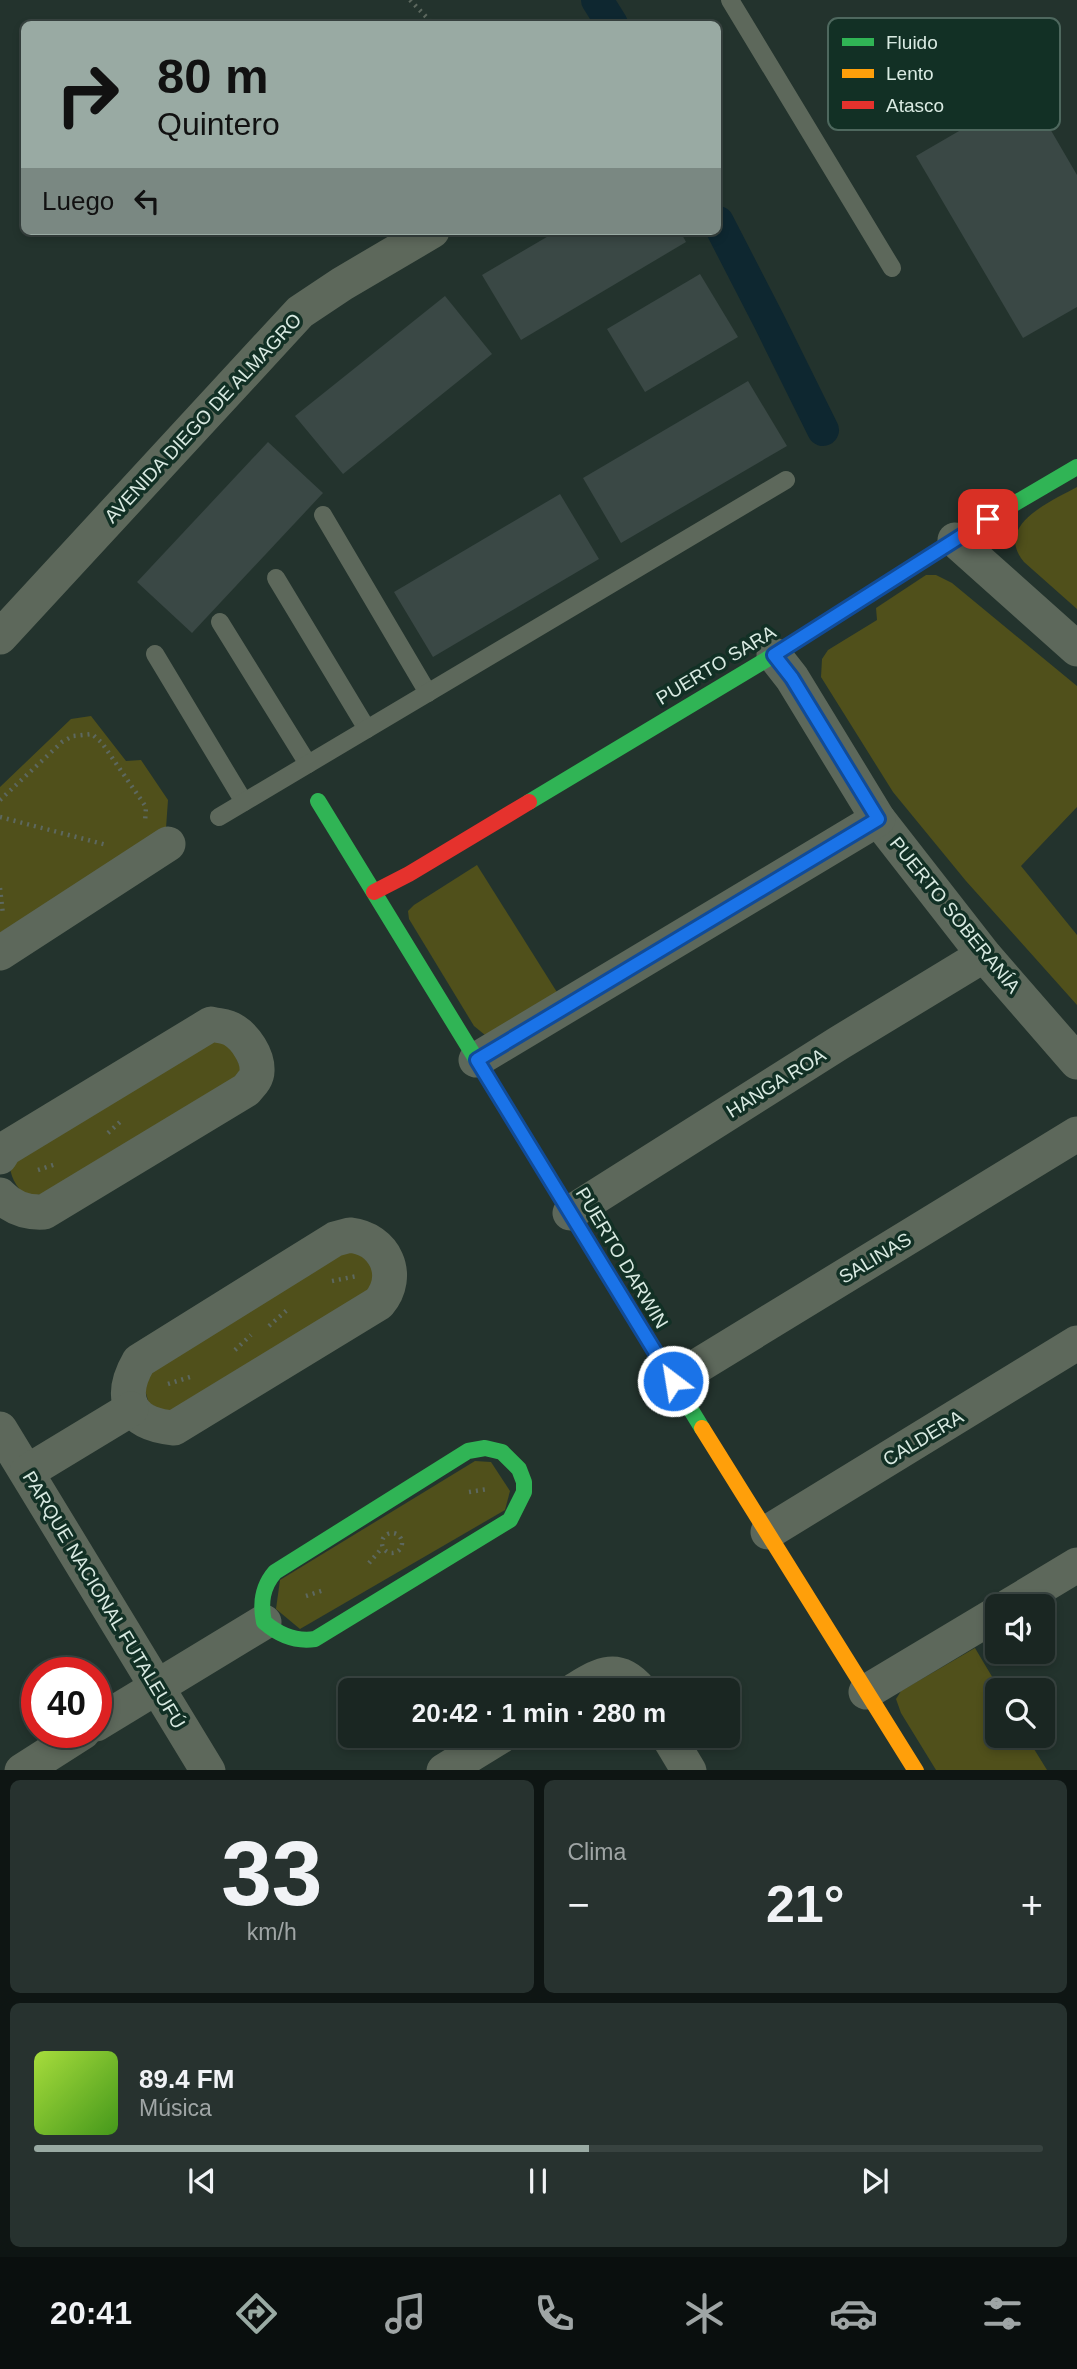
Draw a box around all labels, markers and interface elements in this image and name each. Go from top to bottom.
legend [828,18,1060,130]
text: Fluido [886,32,938,53]
icon: right [42,49,133,140]
text: 80 m [157,49,269,103]
text: Lento [886,63,934,84]
text: Atasco [886,95,944,116]
text: Quintero [157,106,280,142]
icon: left [128,182,166,220]
text: Luego [42,186,114,216]
street label: AVENIDA DIEGO DE ALMAGRO [100,309,306,527]
pin [958,489,1018,549]
icon: arrive [969,500,1007,538]
street label: PUERTO SARA [653,621,780,709]
street label: PUERTO SOBERANÍA [886,833,1025,997]
street label: HANGA ROA [723,1044,830,1122]
street label: PUERTO DARWIN [572,1184,672,1332]
street label: SALINAS [835,1228,915,1288]
position arrow [636,1344,710,1418]
street label: CALDERA [879,1406,967,1470]
street label: PARQUE NACIONAL FUTALEUFÚ [19,1468,189,1732]
map controls [985,1594,1055,1748]
button: sound [985,1594,1055,1664]
speed limit sign: 40 [21,1657,112,1748]
button: search [985,1678,1055,1748]
text: 20:42 · 1 min · 280 m [412,1698,666,1728]
text: 33 [221,1823,322,1924]
text: Clima [568,1839,626,1865]
text: 21° [766,1875,845,1933]
text: − [568,1884,590,1926]
text: + [1021,1884,1043,1926]
text: km/h [247,1919,297,1945]
text: 89.4 FM [139,2064,234,2094]
text: Música [139,2095,212,2121]
icon: previous [183,2162,221,2200]
icon: pause [519,2162,557,2200]
icon: next [856,2162,894,2200]
icon: directions [232,2289,281,2338]
icon: music [381,2289,430,2338]
icon: phone [530,2289,579,2338]
icon: climate [680,2289,729,2338]
icon: car [829,2289,878,2338]
icon: filters [978,2289,1027,2338]
text: 20:41 [50,2295,132,2331]

